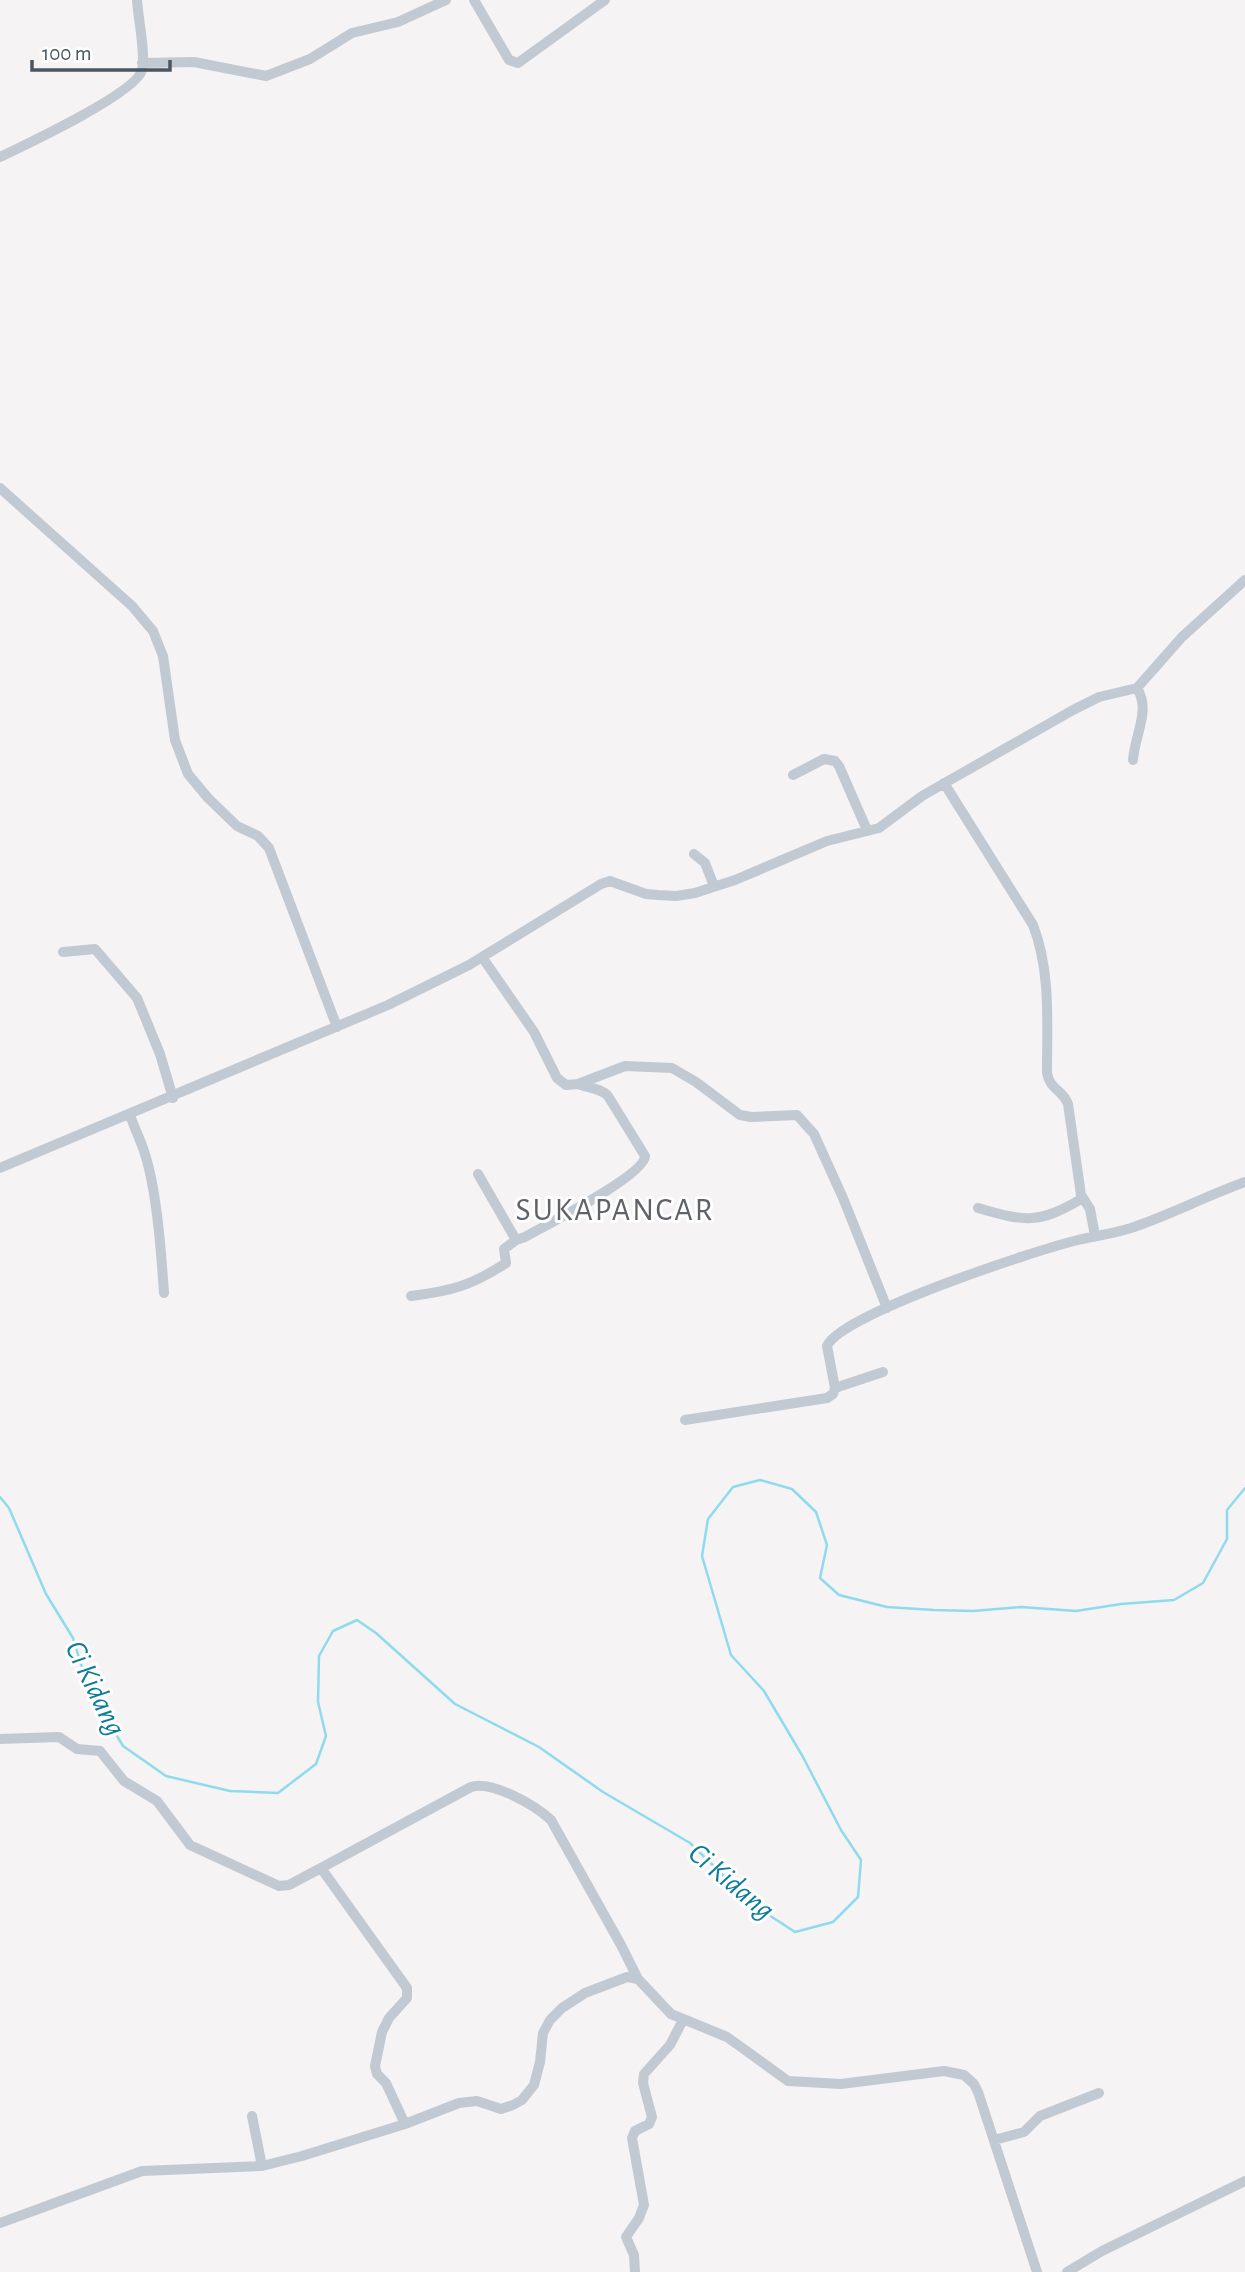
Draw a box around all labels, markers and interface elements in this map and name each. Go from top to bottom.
scale bar [32,28,170,72]
text: 100 m [42,43,92,64]
district label: SUKAPANCAR [516,1194,714,1226]
water label: Ci Kidang [59,1636,131,1741]
water label: Ci Kidang [683,1838,780,1926]

